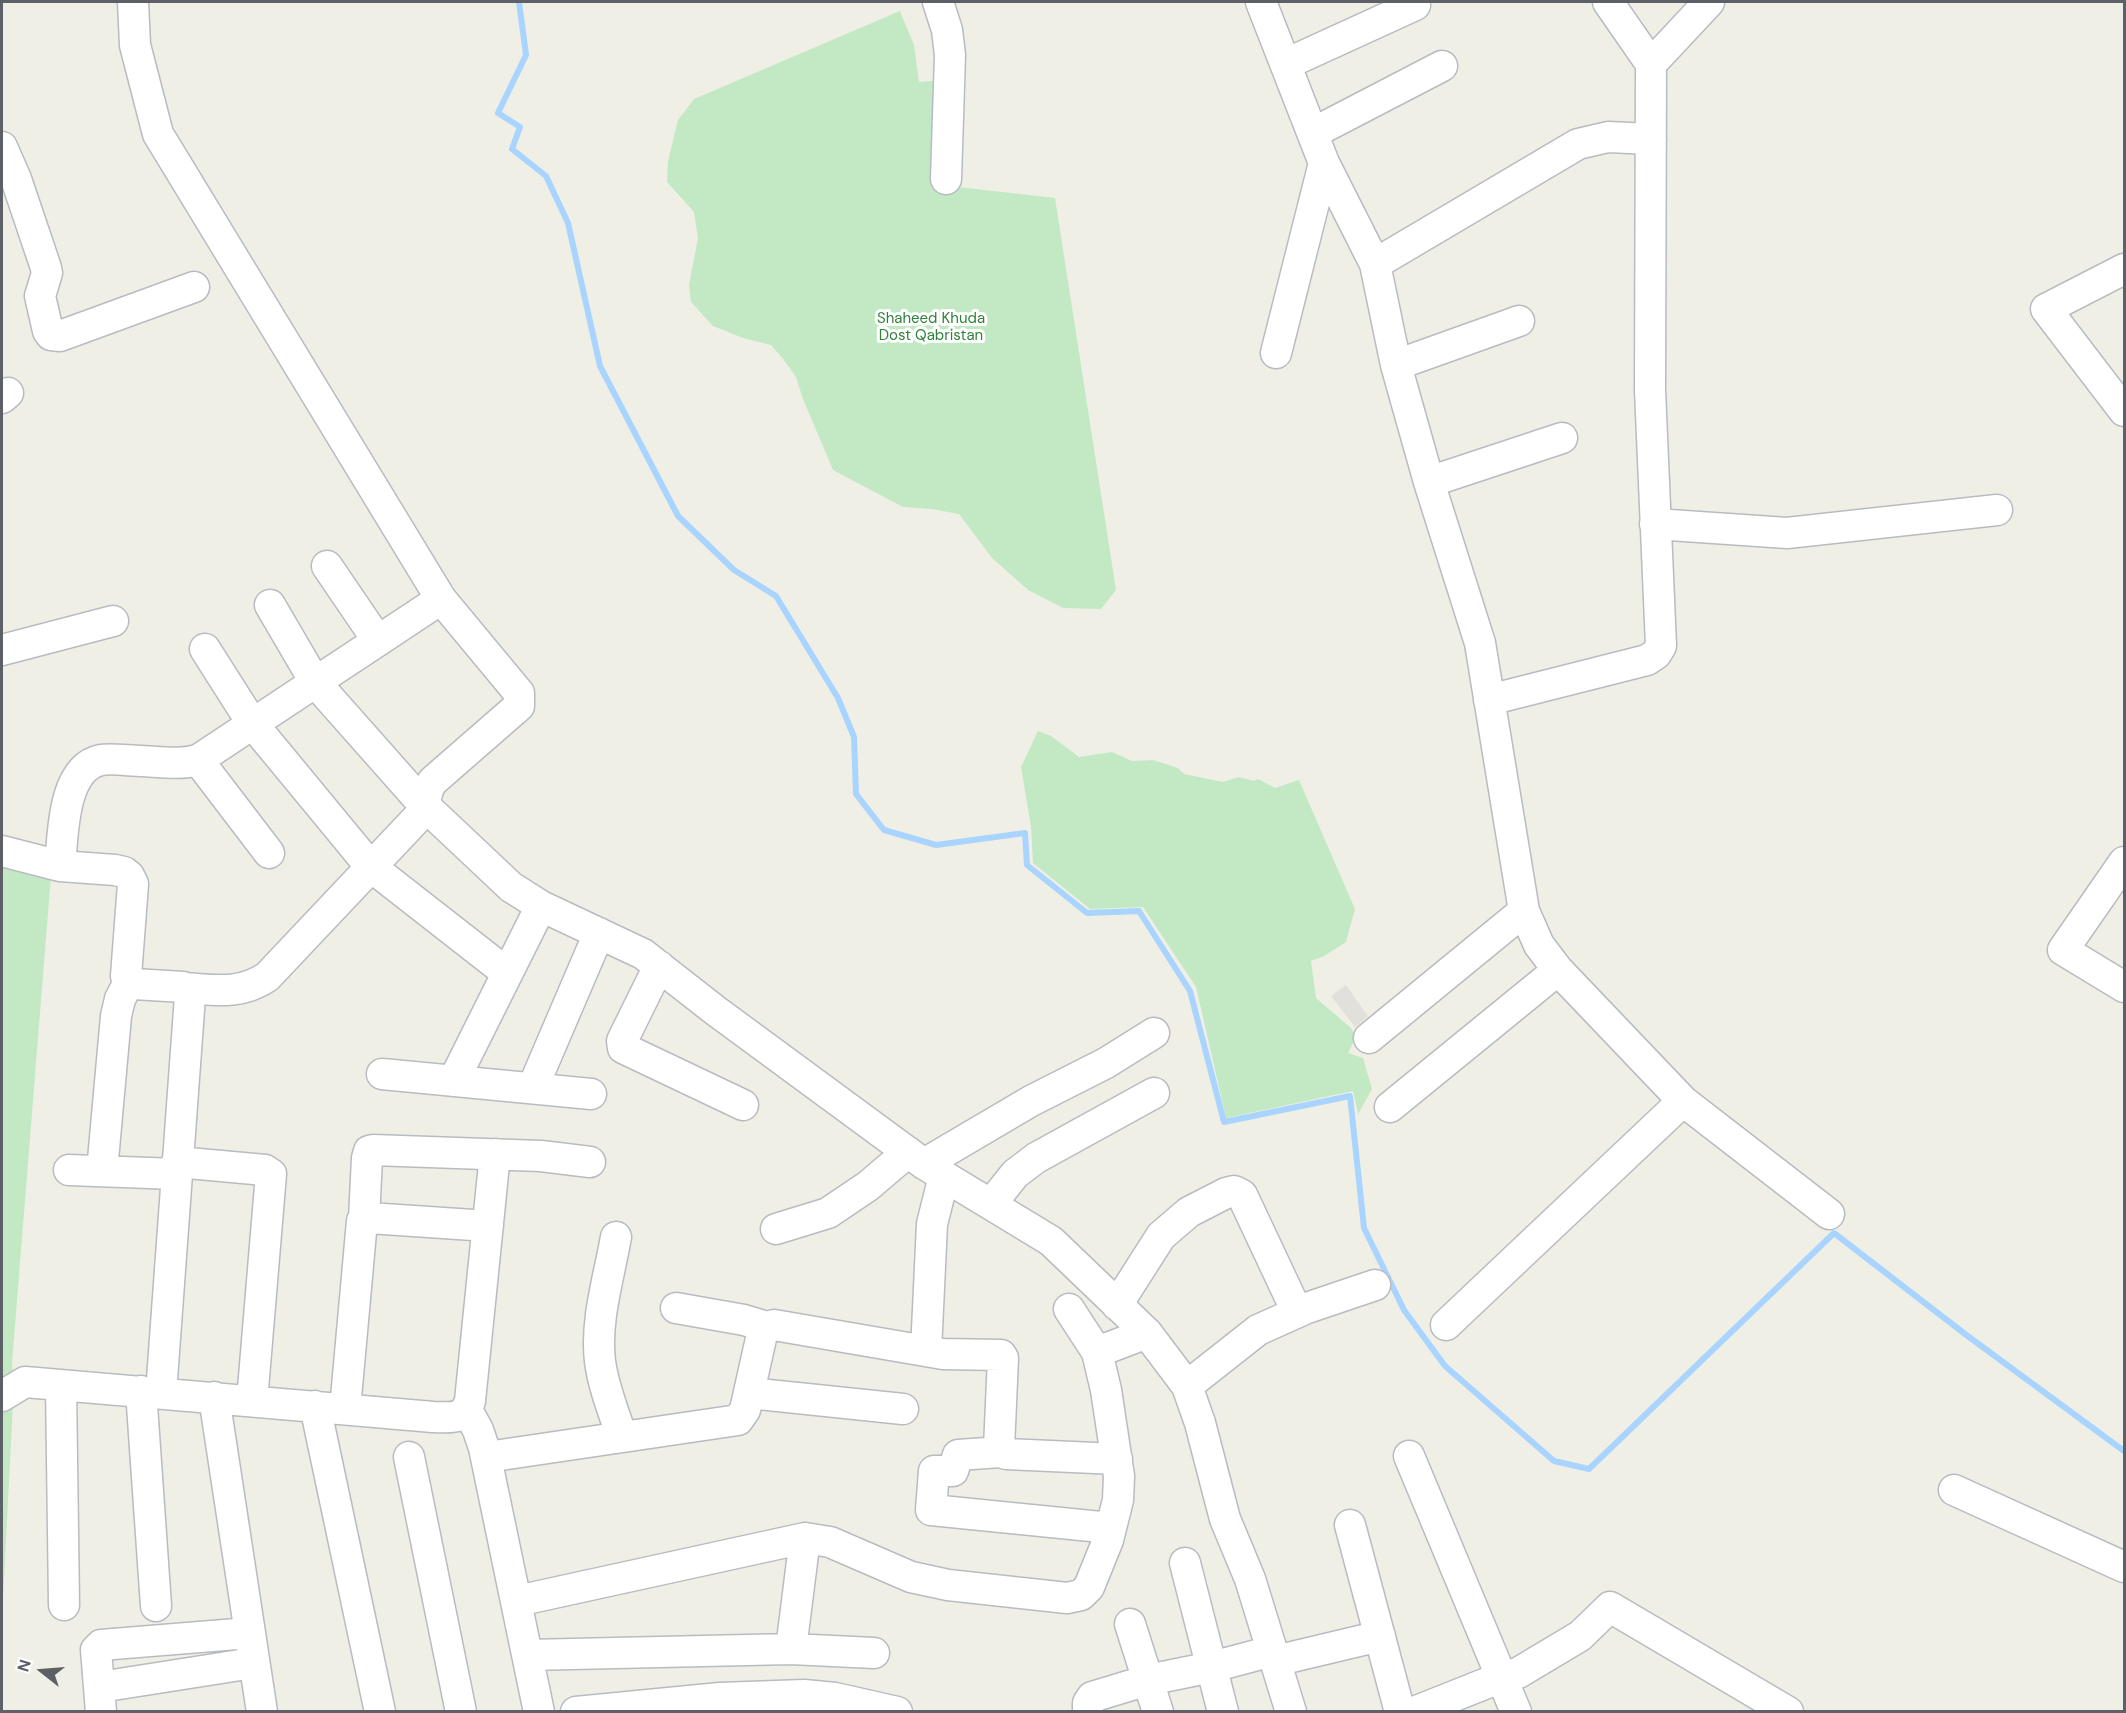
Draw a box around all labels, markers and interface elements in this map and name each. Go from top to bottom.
park label: Shaheed Khuda Dost Qabristan [877,310,985,345]
north arrow [12,1641,72,1701]
text: N [13,1657,36,1674]

